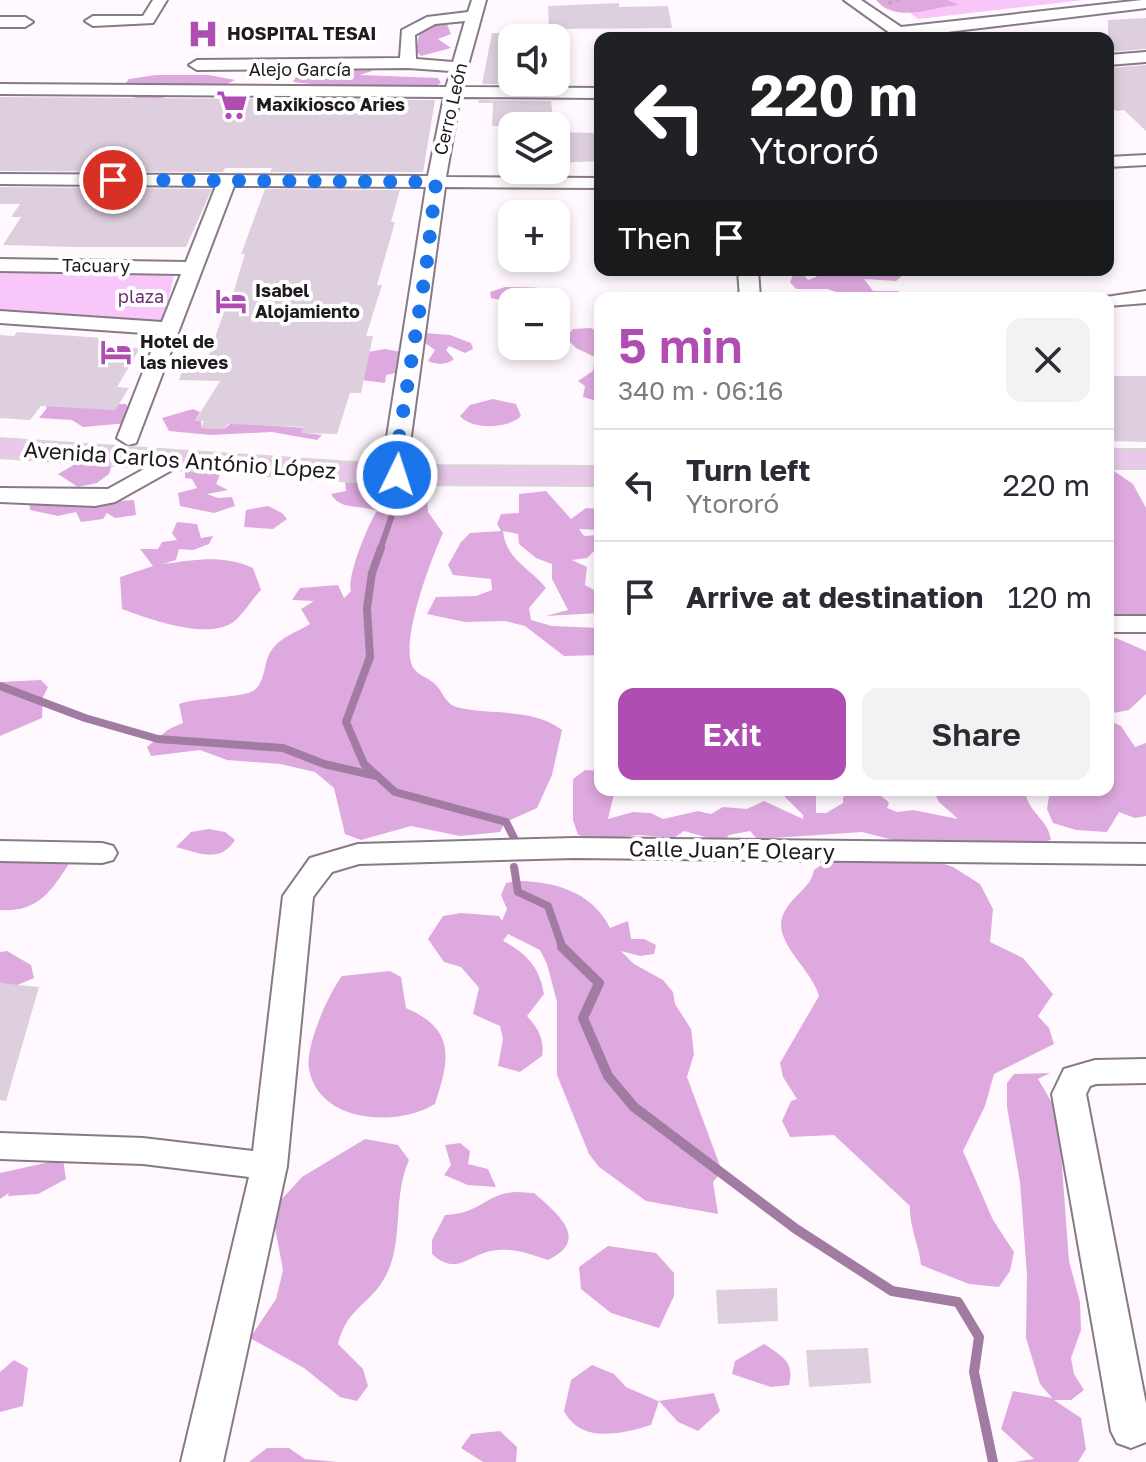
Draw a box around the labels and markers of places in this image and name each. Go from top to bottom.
hospital icon: HOSPITAL TESAI [186,17,220,51]
place label: HOSPITAL TESAI [227,22,376,44]
supermarket icon: Maxikiosco Aries [215,88,249,122]
place label: Maxikiosco Aries [256,93,405,115]
pin [79,146,147,214]
place label: Isabel Alojamiento [255,279,360,322]
hotel icon: Isabel Alojamiento [214,284,248,318]
place label: Hotel de las nieves [140,330,228,373]
hotel icon: Hotel de las nieves [99,335,133,369]

